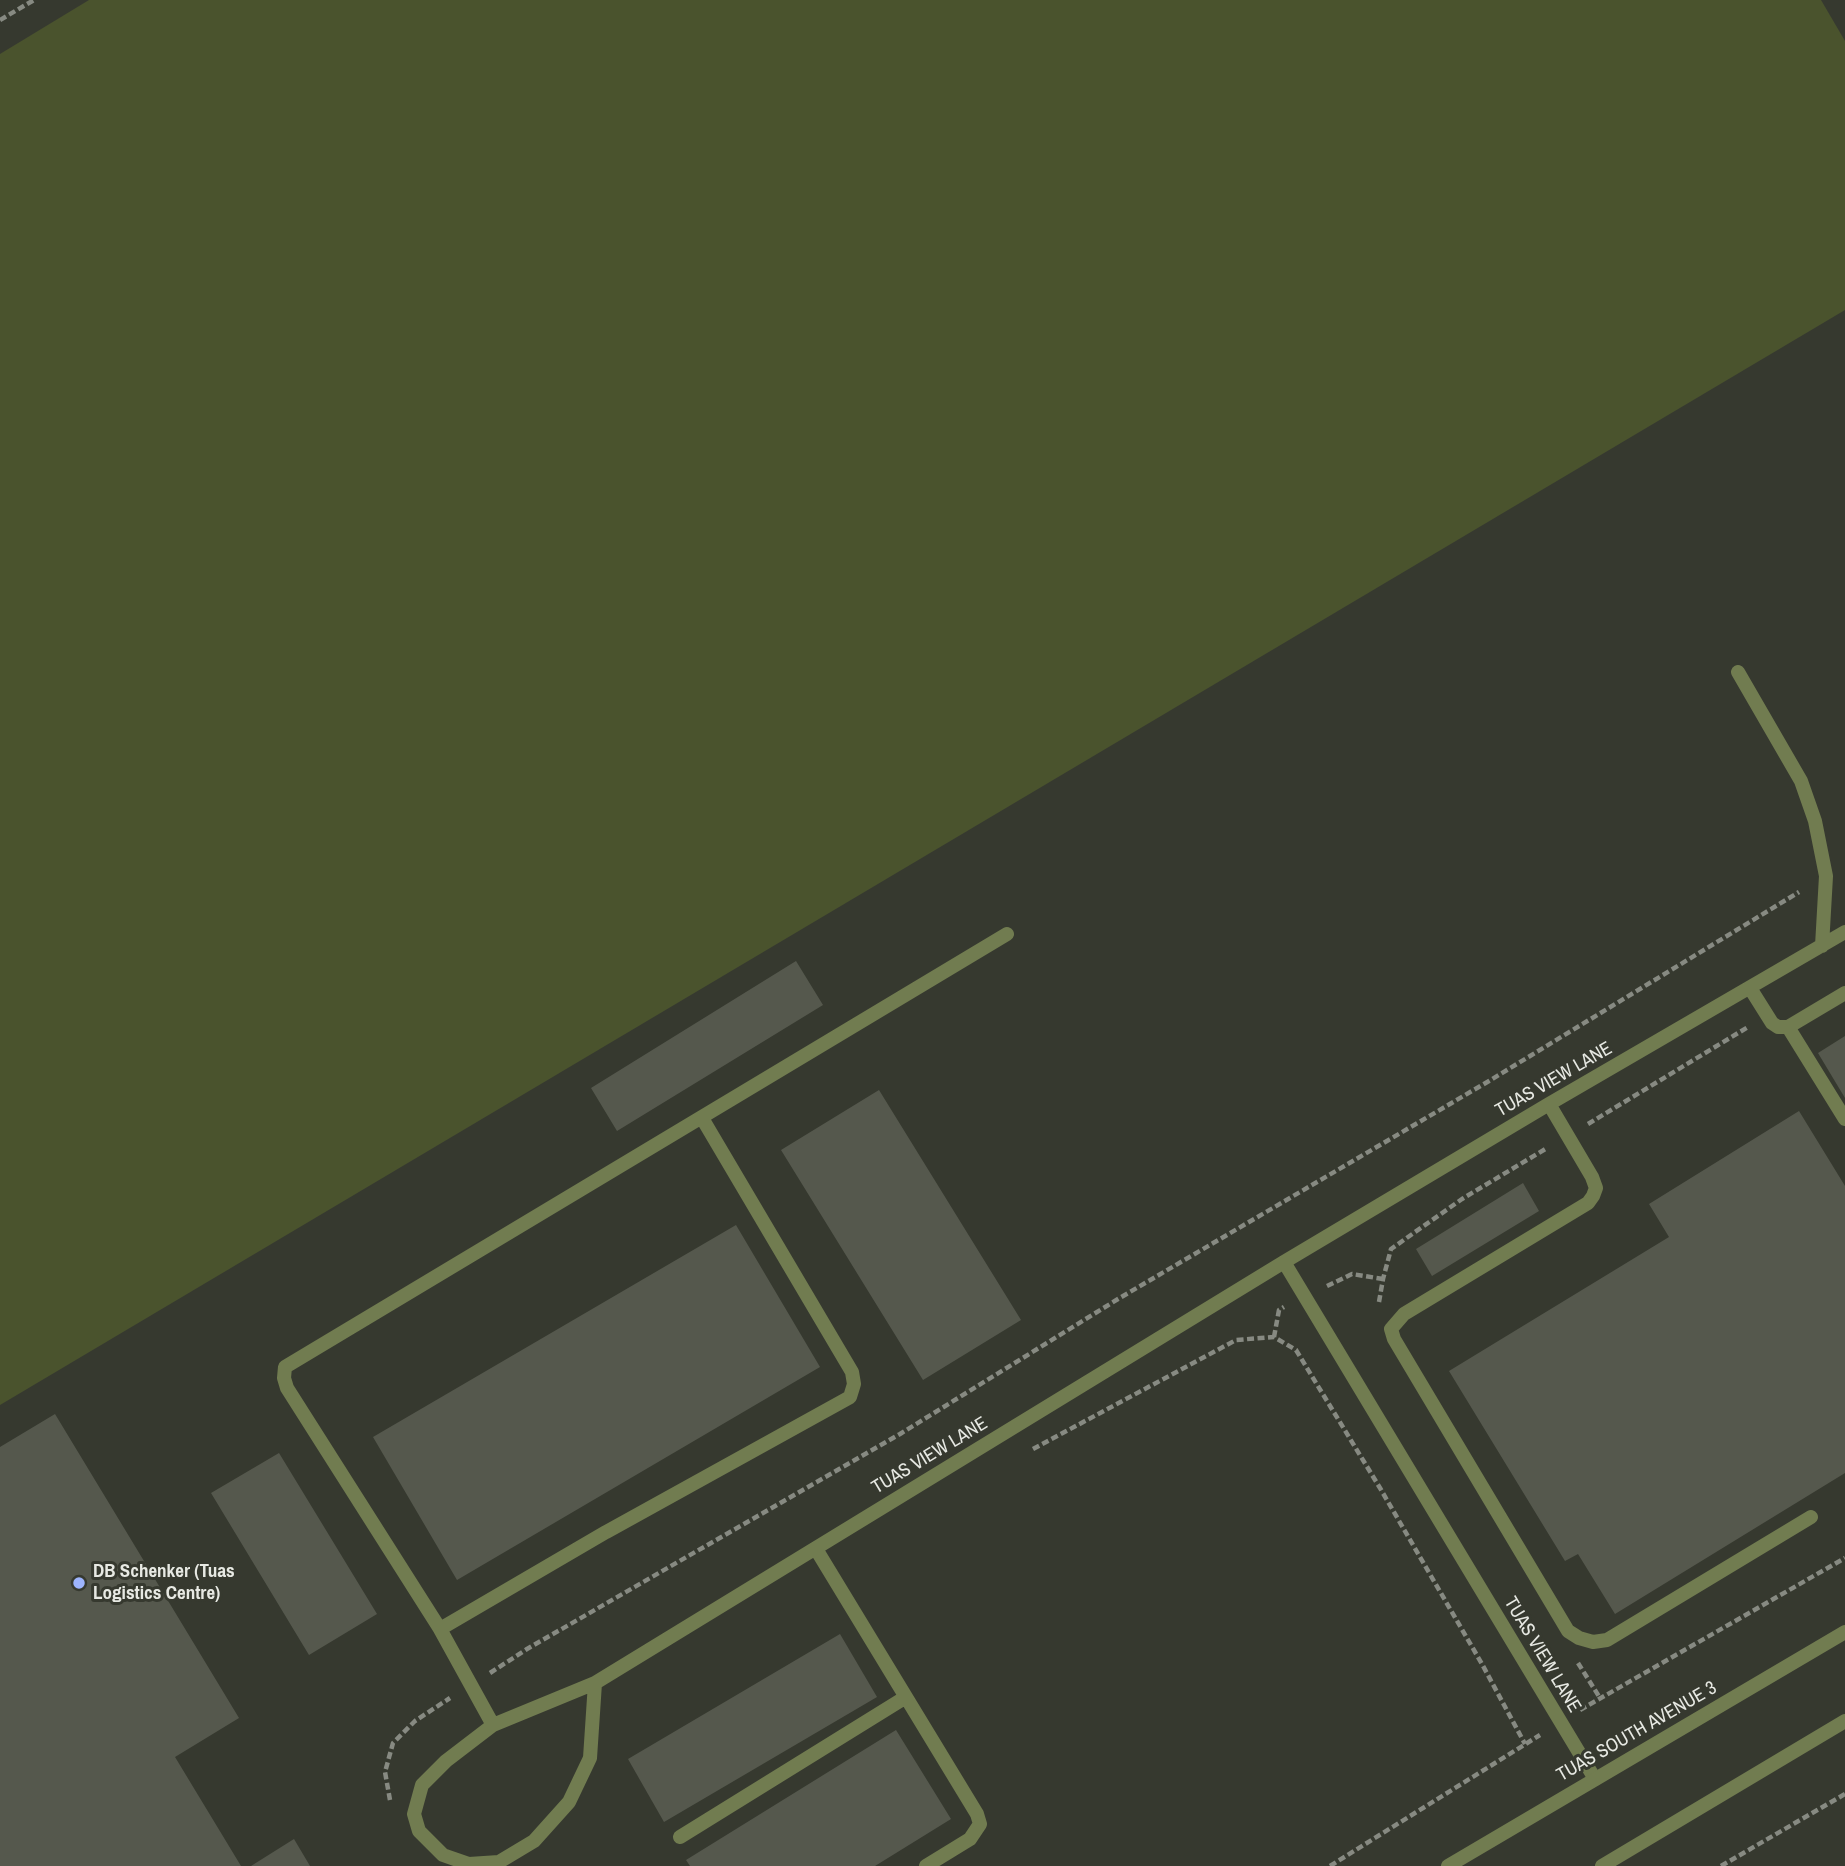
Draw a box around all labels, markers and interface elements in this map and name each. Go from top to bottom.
street label: TUAS VIEW LANE [1492,1037,1616,1123]
street label: TUAS VIEW LANE [868,1413,992,1499]
place label: DB Schenker (Tuas Logistics Centre) [93,1561,235,1605]
marker: DB Schenker (Tuas Logistics Centre) [71,1575,87,1591]
street label: TUAS VIEW LANE [1499,1593,1585,1717]
street label: TUAS SOUTH AVENUE 3 [1553,1677,1721,1787]

